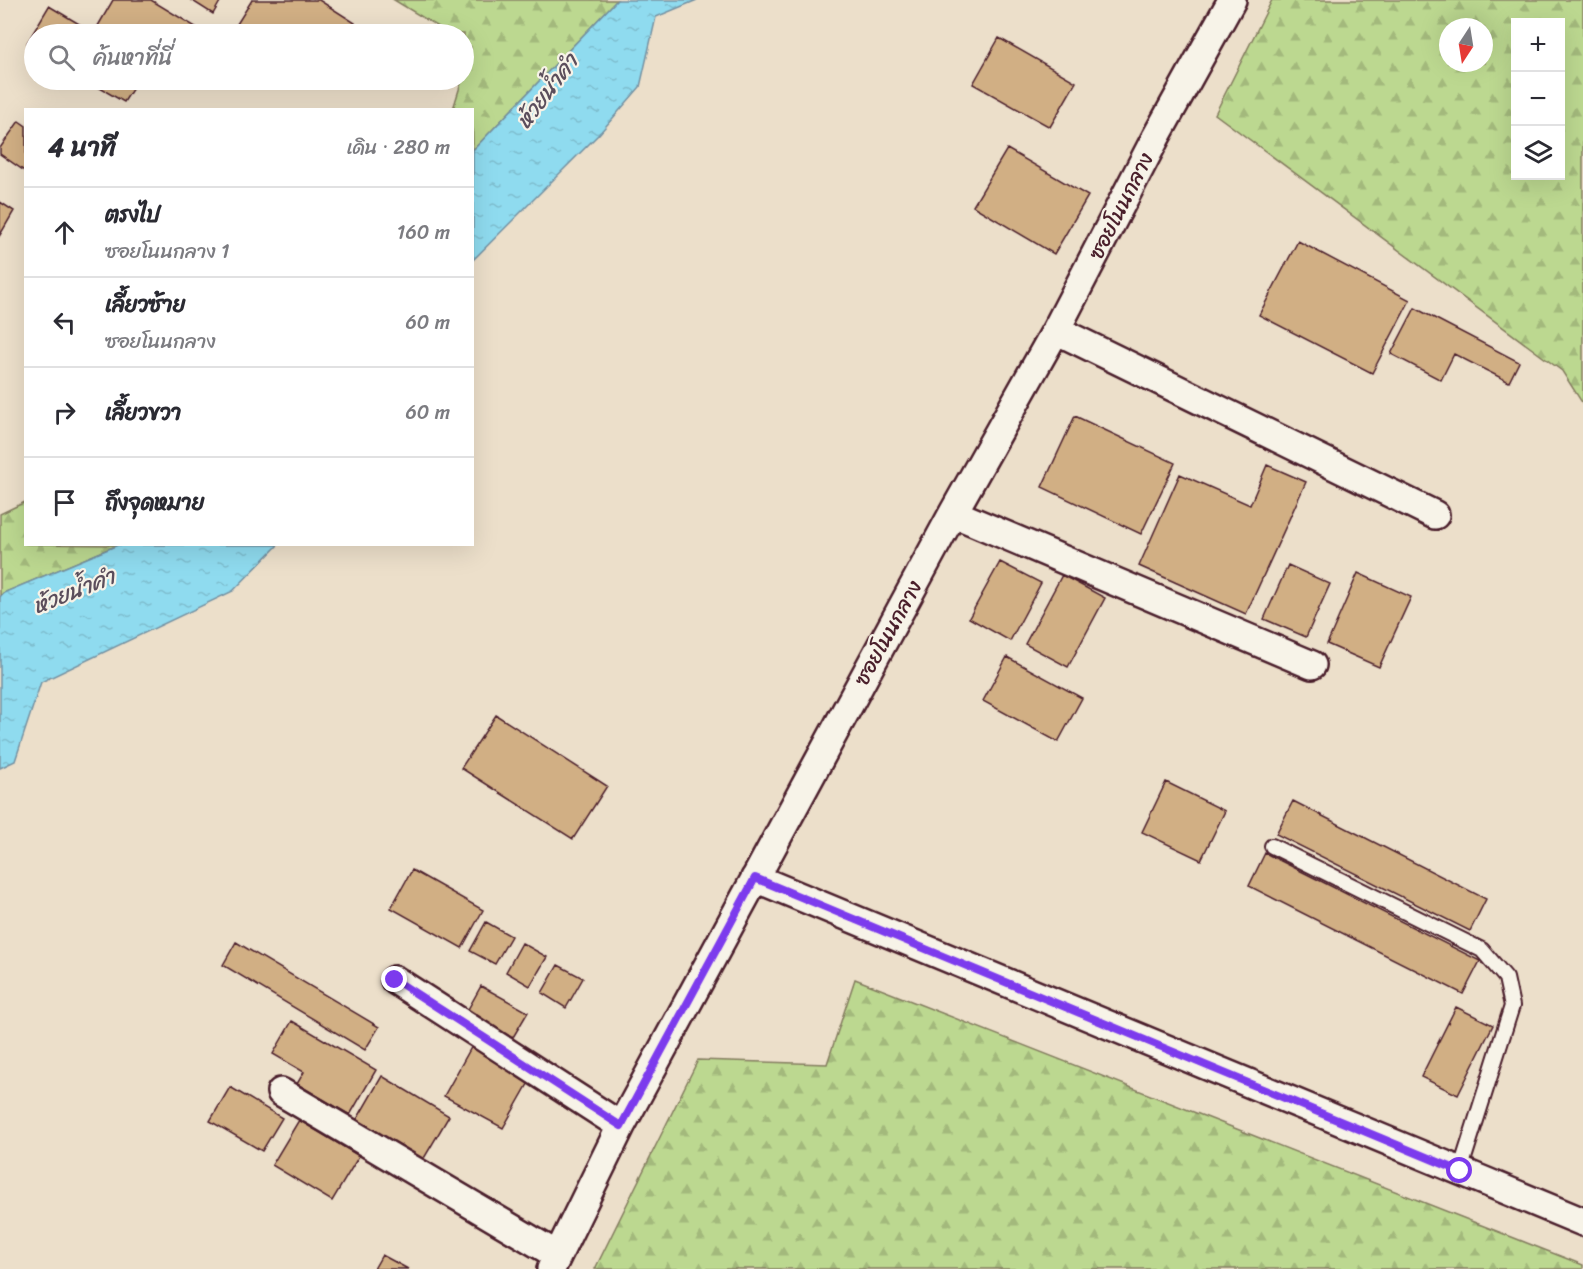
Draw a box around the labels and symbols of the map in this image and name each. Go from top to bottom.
north arrow [1439,18,1493,72]
water label: ห้วยน้ำคำ [506,43,590,137]
street label: ซอยโนนกลาง [1078,145,1164,266]
water label: ห้วยน้ำคำ [27,556,123,625]
street label: ซอยโนนกลาง [843,573,933,693]
route end [381,966,407,992]
route start [1446,1157,1472,1183]

